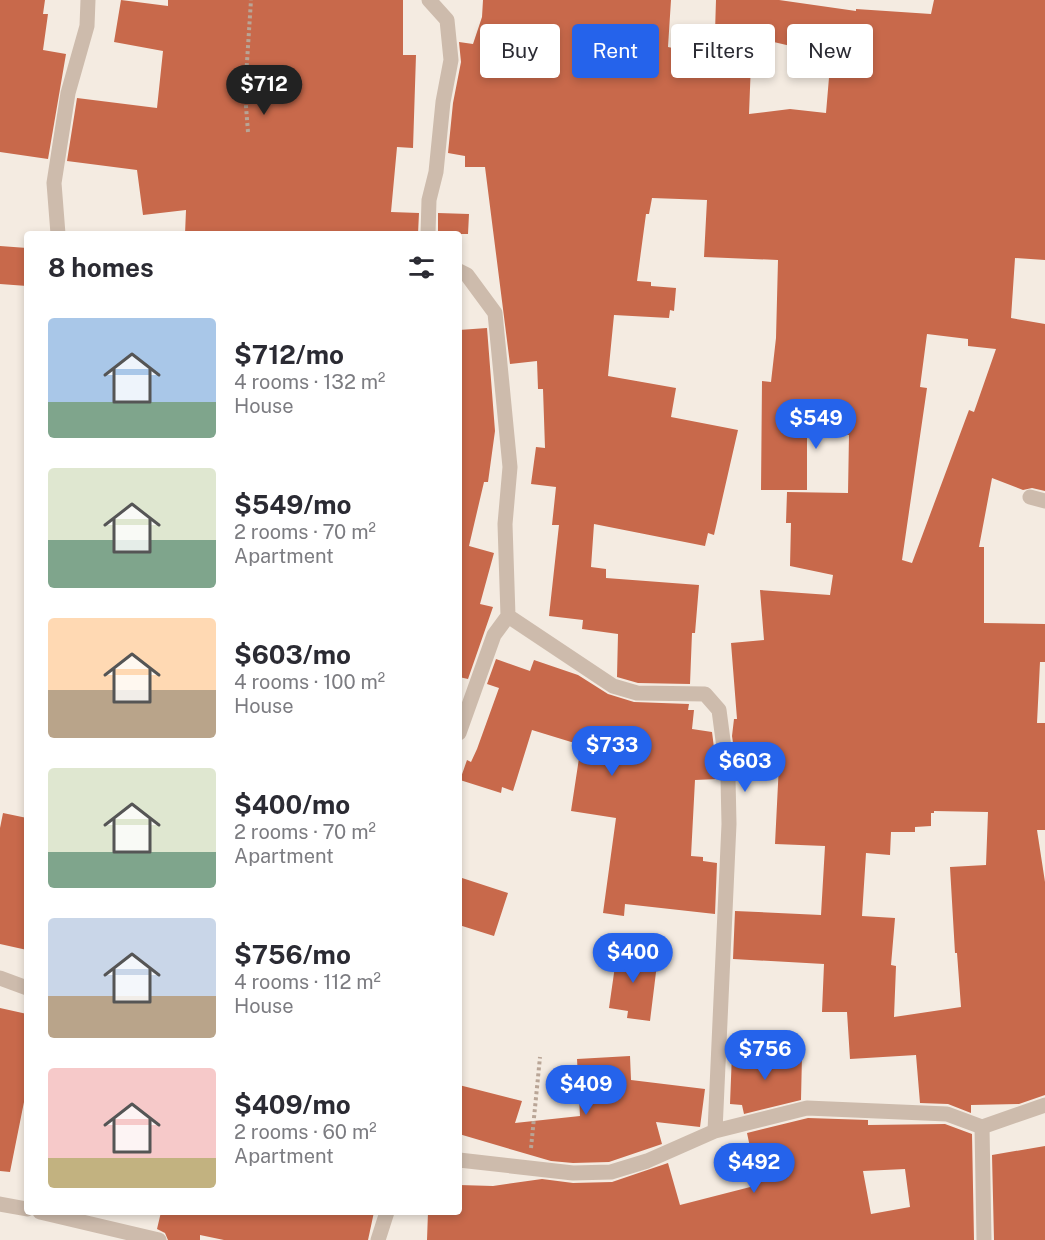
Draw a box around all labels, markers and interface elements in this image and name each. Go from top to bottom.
chip: Buy [480,24,560,78]
chip: Rent [572,24,659,78]
chip: Filters [671,24,775,78]
chip: New [787,24,873,78]
pin: $712 [228,65,300,116]
text: $712 [240,72,288,96]
icon: filters [405,251,438,284]
text: 8 homes [48,252,154,283]
text: $712/mo [234,339,344,370]
icon: home [96,342,168,414]
text: 4 rooms · 132 m² [234,370,385,394]
text: House [234,394,294,418]
pin: $549 [780,399,852,450]
text: $549 [789,406,843,430]
text: $549/mo [234,489,352,520]
icon: home [96,492,168,564]
text: 2 rooms · 70 m² [234,520,376,544]
text: Apartment [234,544,334,568]
text: $603/mo [234,639,351,670]
icon: home [96,642,168,714]
text: 4 rooms · 100 m² [234,670,385,694]
text: House [234,694,294,718]
pin: $733 [576,726,648,777]
text: $733 [586,733,638,757]
pin: $603 [709,742,781,793]
text: $603 [719,749,771,773]
text: $400/mo [234,789,350,820]
icon: home [96,792,168,864]
text: 2 rooms · 70 m² [234,820,376,844]
text: Apartment [234,844,334,868]
pin: $400 [597,933,669,984]
text: $756/mo [234,939,351,970]
text: $400 [607,940,659,964]
icon: home [96,942,168,1014]
text: 4 rooms · 112 m² [234,970,381,994]
text: House [234,994,294,1018]
pin: $756 [729,1030,801,1081]
text: $756 [739,1037,791,1061]
pin: $409 [550,1065,622,1116]
text: $409 [560,1072,612,1096]
text: $409/mo [234,1089,351,1120]
icon: home [96,1092,168,1164]
text: 2 rooms · 60 m² [234,1120,377,1144]
pin: $492 [718,1143,790,1194]
text: Apartment [234,1144,334,1168]
text: $492 [728,1150,780,1174]

